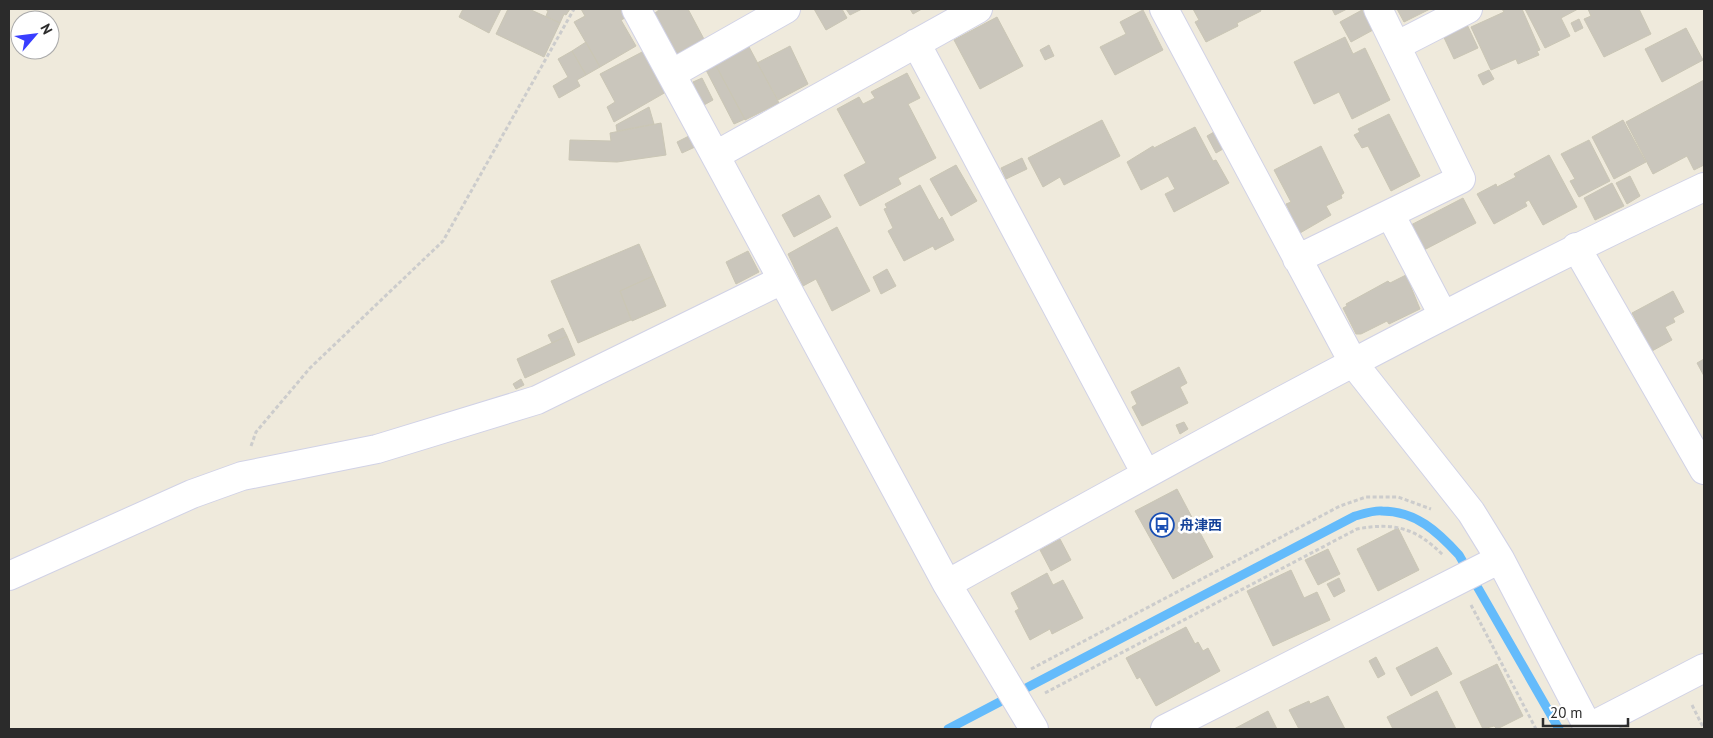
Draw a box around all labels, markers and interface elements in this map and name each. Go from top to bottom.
north arrow [10,10,60,60]
text: N [36,21,57,37]
bus stop icon: 舟津西 [1149,512,1175,538]
place label: 舟津西 [1180,516,1222,534]
scale bar [1543,696,1628,728]
text: 20 m [1550,703,1583,722]

